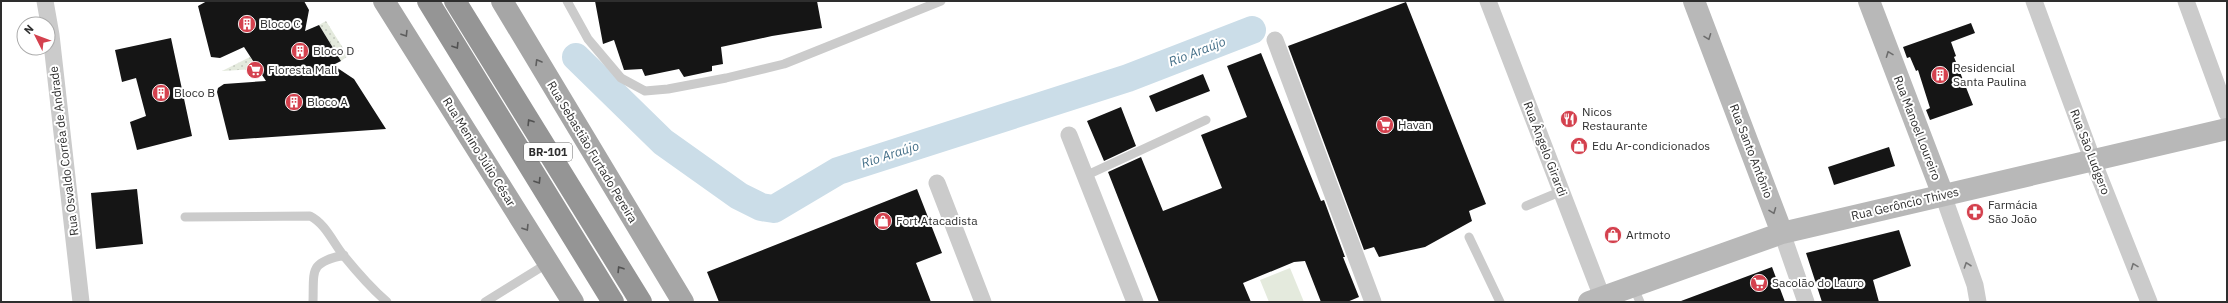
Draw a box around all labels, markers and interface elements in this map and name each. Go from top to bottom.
building icon: Bloco C [237,14,257,34]
north arrow [16,16,56,56]
place label: Bloco C [260,16,301,31]
text: N [21,22,36,37]
one-way arrow [400,30,408,37]
water label: Rio Araújo [1166,33,1228,70]
one-way arrow [1703,34,1711,41]
building icon: Bloco D [290,41,310,61]
one-way arrow [451,42,458,49]
place label: Bloco D [313,43,354,58]
one-way arrow [1885,50,1893,57]
one-way arrow [536,59,543,66]
supermarket icon: Floresta Mall [245,60,265,80]
place label: Residencial Santa Paulina [1953,60,2027,89]
place label: Floresta Mall [268,62,337,77]
street label: Rua Osvaldo Corrêa de Andrade [46,65,81,237]
building icon: Residencial Santa Paulina [1930,65,1950,85]
street label: Rua Manoel Loureiro [1891,74,1944,182]
street label: Rua Sebastião Furtado Pereira [544,78,641,226]
building icon: Bloco B [151,83,171,103]
place label: Bloco B [174,85,215,100]
building icon: Bloco A [284,92,304,112]
place label: Bloco A [307,94,348,109]
street label: Rua Menino Júlio César [440,94,519,210]
street label: Rua Ângelo Girardi [1520,99,1570,198]
street label: Rua Santo Antônio [1727,102,1776,200]
place label: Nicos Restaurante [1582,104,1648,133]
street label: Rua São Ludgero [2067,107,2114,197]
restaurant icon: Nicos Restaurante [1559,109,1579,129]
supermarket icon: Havan [1375,115,1395,135]
place label: Havan [1398,117,1432,132]
one-way arrow [527,119,535,126]
shop icon: Edu Ar-condicionados [1569,136,1589,156]
water label: Rio Araújo [859,137,921,172]
place label: Edu Ar-condicionados [1592,138,1710,153]
road number: BR-101 [524,143,572,161]
one-way arrow [534,177,541,184]
street label: Rua Gerôncio Thives [1850,184,1960,223]
place label: Farmácia São João [1988,197,2038,226]
pharmacy icon: Farmácia São João [1965,202,1985,222]
one-way arrow [1769,208,1777,215]
shop icon: Fort Atacadista [873,211,893,231]
place label: Fort Atacadista [896,213,978,228]
one-way arrow [521,223,528,230]
shop icon: Artmoto [1603,225,1623,245]
place label: Artmoto [1626,227,1671,242]
one-way arrow [1964,261,1972,268]
one-way arrow [2131,262,2139,269]
one-way arrow [617,266,625,273]
supermarket icon: Sacolão do Lauro [1749,273,1769,293]
place label: Sacolão do Lauro [1772,275,1864,290]

